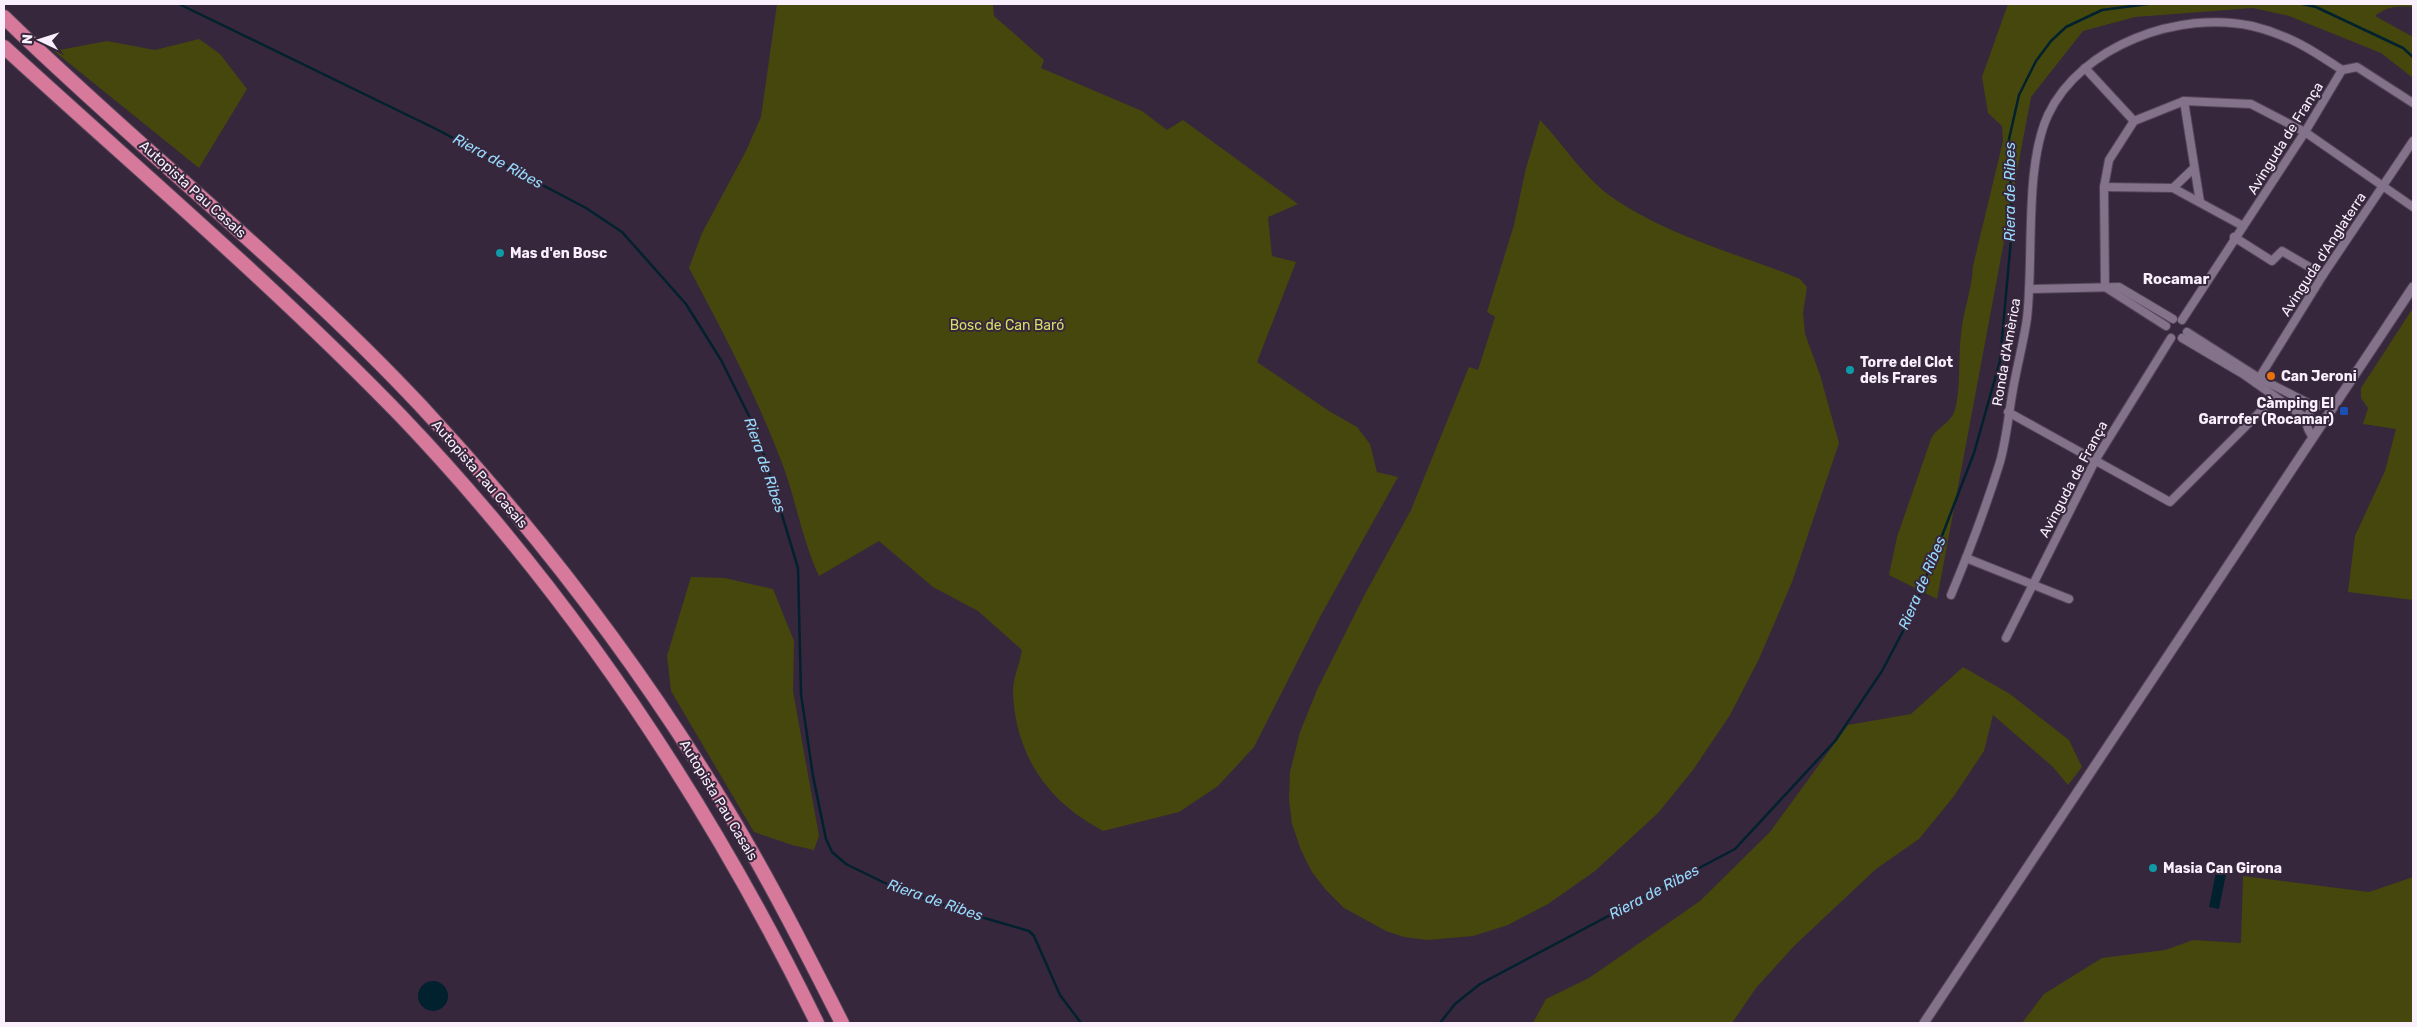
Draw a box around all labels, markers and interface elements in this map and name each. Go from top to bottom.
north arrow [15,15,65,65]
text: N [19,34,36,45]
street label: Avinguda de França [2244,79,2327,198]
water label: Riera de Ribes [450,130,547,192]
street label: Autopista Pau Casals [136,137,249,242]
water label: Riera de Ribes [2001,142,2019,242]
street label: Avinguda d'Anglaterra [2277,189,2370,319]
place label: Mas d'en Bosc [510,245,607,262]
marker: Mas d'en Bosc [494,247,506,259]
district label: Rocamar [2143,270,2209,288]
street label: Ronda d'Amèrica [1989,297,2024,407]
park label: Bosc de Can Baró [950,317,1064,334]
place label: Torre del Clot dels Frares [1860,354,1954,387]
marker: Torre del Clot dels Frares [1844,364,1856,376]
place label: Can Jeroni [2281,368,2357,385]
marker: Can Jeroni [2265,370,2277,382]
place label: Càmping El Garrofer (Rocamar) [2198,395,2334,428]
marker: Càmping El Garrofer (Rocamar) [2338,405,2350,417]
water label: Riera de Ribes [740,415,790,515]
street label: Autopista Pau Casals [428,417,531,532]
street label: Avinguda de França [2036,418,2111,540]
water label: Riera de Ribes [1894,533,1950,632]
street label: Autopista Pau Casals [676,737,761,864]
place label: Masia Can Girona [2163,860,2282,877]
water label: Riera de Ribes [1606,861,1703,923]
marker: Masia Can Girona [2147,862,2159,874]
water label: Riera de Ribes [885,875,985,925]

